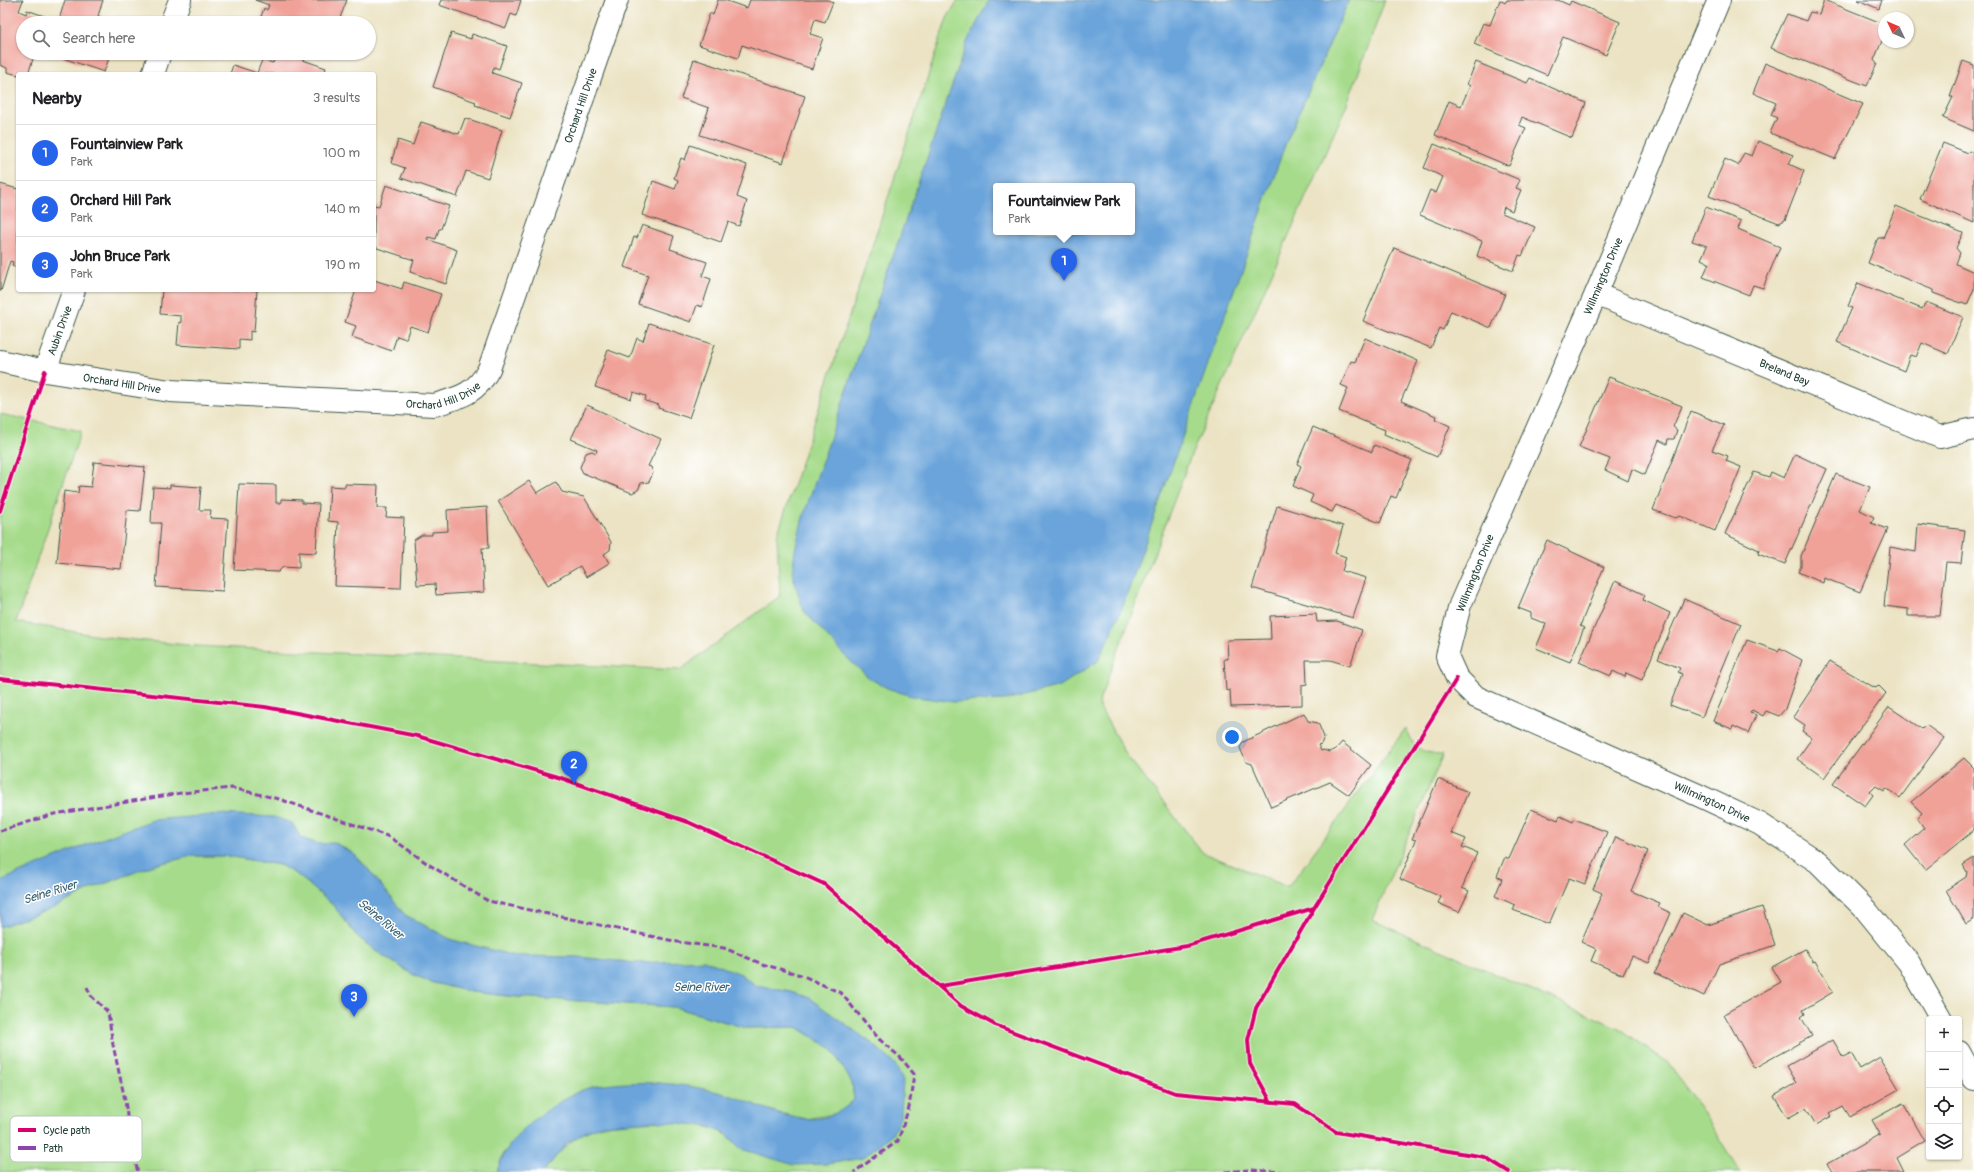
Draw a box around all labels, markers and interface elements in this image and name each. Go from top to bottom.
north arrow [1878,12,1914,48]
search box [16,16,376,60]
icon: search [30,27,52,49]
text: Search here [62,29,135,48]
street label: Orchard Hill Drive [562,66,600,145]
text: Nearby [32,88,81,109]
text: 3 results [313,90,360,106]
text: Fountainview Park [70,135,183,154]
text: 1 [42,145,48,161]
text: 100 m [323,145,360,161]
text: Park [70,154,93,170]
popup [993,183,1135,235]
text: Orchard Hill Park [70,191,171,210]
text: Fountainview Park [1008,192,1120,211]
text: 2 [41,201,49,217]
text: 140 m [324,201,360,217]
text: Park [70,210,93,226]
text: Park [1008,211,1030,227]
street label: Willmington Drive [1581,235,1626,317]
text: John Bruce Park [70,247,170,266]
pin: 1 [1051,248,1077,281]
text: 3 [41,257,49,273]
text: 190 m [325,257,360,273]
text: Park [70,266,93,282]
street label: Aubin Drive [45,304,75,357]
street label: Breland Bay [1757,357,1811,389]
street label: Orchard Hill Drive [82,371,162,397]
street label: Orchard Hill Drive [405,379,484,412]
street label: Willmington Drive [1454,532,1497,614]
your location [1222,727,1242,747]
pin: 2 [561,751,587,784]
street label: Willmington Drive [1672,779,1752,826]
water label: Seine River [22,877,80,908]
water label: Seine River [355,896,408,944]
water label: Seine River [673,980,730,995]
pin: 3 [341,984,367,1017]
map controls [1926,1016,1962,1160]
button: + [1926,1016,1962,1052]
button: − [1926,1052,1962,1088]
button: locate [1926,1088,1962,1124]
legend [10,1116,142,1162]
text: Cycle path [43,1124,90,1137]
button: layers [1926,1124,1962,1160]
text: Path [43,1142,63,1155]

